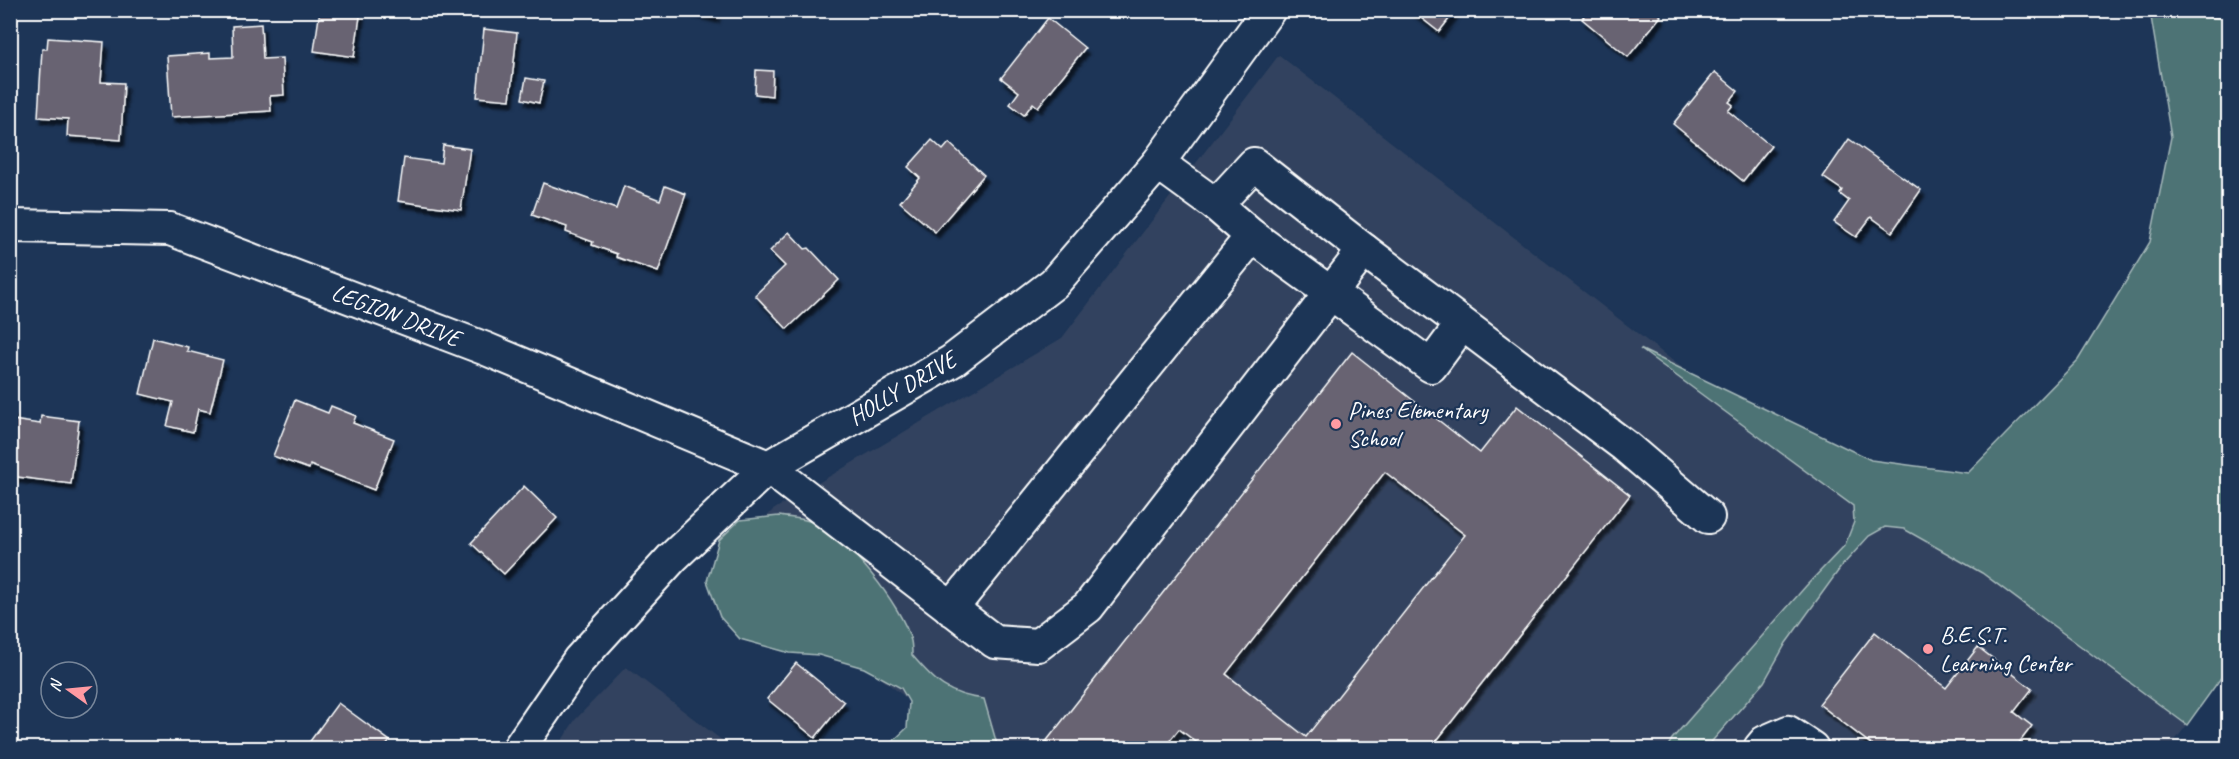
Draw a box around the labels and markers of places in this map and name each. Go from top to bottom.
place label: Pines Elementary School [1348,395,1489,453]
marker: Pines Elementary School [1329,417,1343,431]
place label: B.E.S.T. Learning Center [1940,620,2073,678]
marker: B.E.S.T. Learning Center [1921,642,1935,656]

